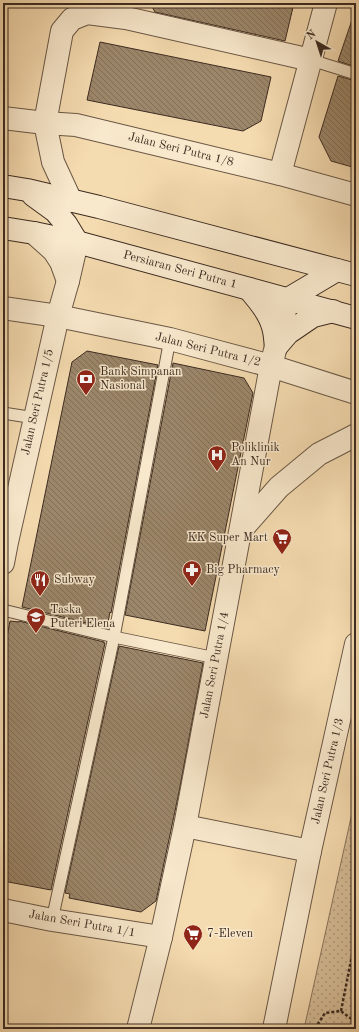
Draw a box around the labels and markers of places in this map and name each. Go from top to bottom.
place label: Bank Simpanan Nasional [100,366,182,392]
bank icon: Bank Simpanan Nasional [75,368,97,396]
place label: Poliklinik An Nur [231,442,280,468]
hospital icon: Poliklinik An Nur [206,444,228,472]
supermarket icon: KK Super Mart [271,527,293,555]
place label: KK Super Mart [188,532,268,544]
pharmacy icon: Big Pharmacy [181,559,203,587]
place label: Big Pharmacy [206,564,281,576]
restaurant icon: Subway [29,569,51,597]
place label: Subway [54,574,95,586]
place label: Taska Puteri Elena [50,604,115,630]
school or university icon: Taska Puteri Elena [25,606,47,634]
supermarket icon: 7-Eleven [182,923,204,951]
place label: 7-Eleven [207,928,254,940]

